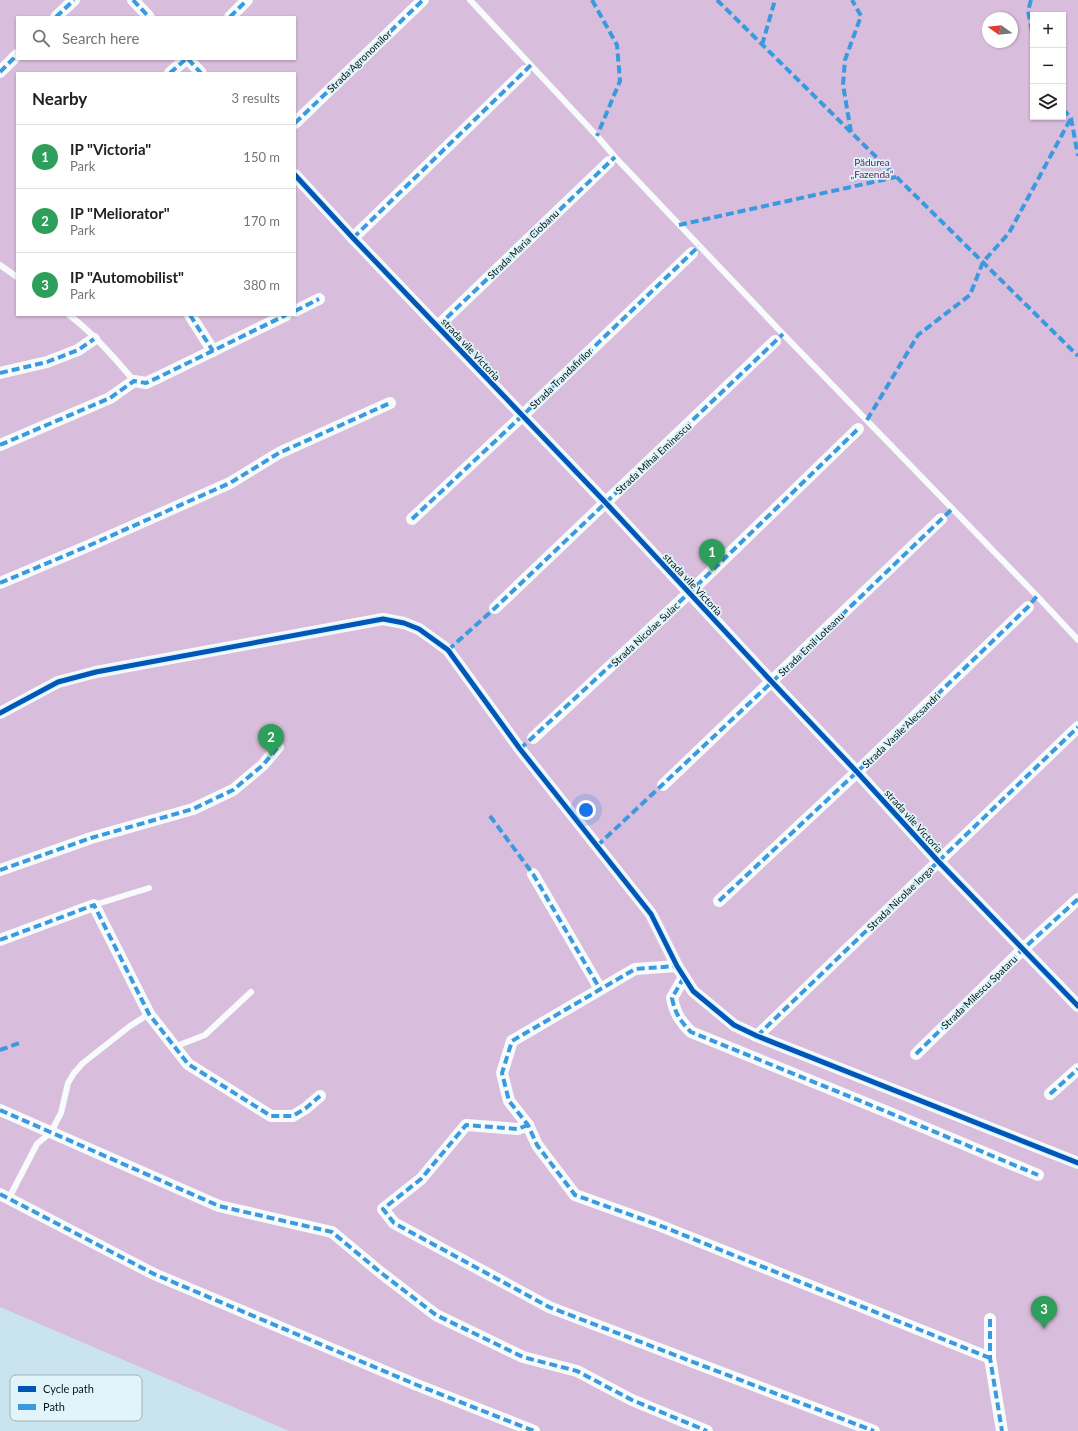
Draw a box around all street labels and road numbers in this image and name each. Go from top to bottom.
street label: Strada Agronomilor [324,27,394,95]
street label: Strada Maria Ciobanu [485,207,561,281]
street label: strada vile Victoria [439,315,503,383]
street label: Strada Trandafirilor [527,345,595,411]
street label: Strada Mihai Eminescu [613,420,693,496]
street label: strada vile Victoria [661,550,725,618]
street label: Strada Nicolae Sulac [608,599,682,669]
street label: Strada Emil Loteanu [776,609,846,679]
street label: Strada Vasile Alecsandri [860,690,942,770]
street label: strada vile Victoria [882,787,946,855]
street label: Strada Nicolae Iorga [864,863,936,933]
street label: Strada Milescu Spataru [939,953,1019,1031]

